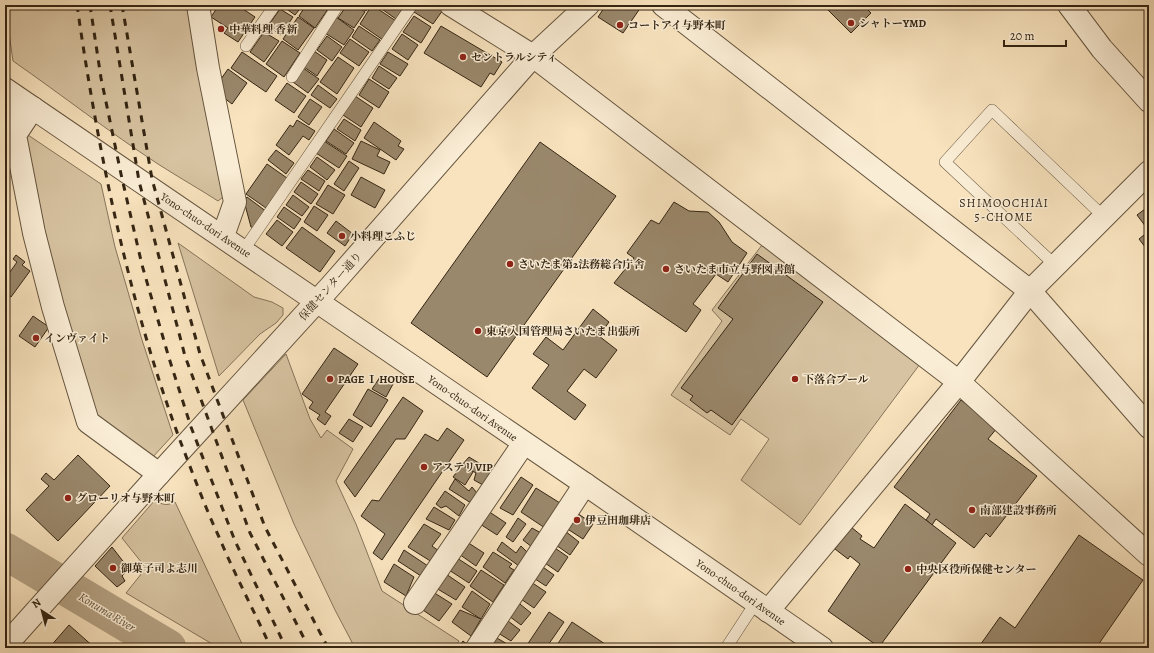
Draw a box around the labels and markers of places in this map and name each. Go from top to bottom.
place label: シャトーYMD [859,16,926,31]
place label: コートアイ与野本町 [628,18,726,33]
marker: シャトーYMD [846,18,856,28]
marker: コートアイ与野本町 [615,20,625,30]
place label: 中華料理 香新 [229,22,298,37]
marker: 中華料理 香新 [216,24,226,34]
place label: セントラルシティ [471,50,558,65]
marker: セントラルシティ [458,52,468,62]
place label: 小料理こふじ [350,229,416,244]
marker: 小料理こふじ [337,231,347,241]
place label: さいたま第2法務総合庁舎 [518,257,645,272]
marker: さいたま第2法務総合庁舎 [505,259,515,269]
place label: さいたま市立与野図書館 [674,262,795,277]
marker: さいたま市立与野図書館 [661,264,671,274]
place label: 東京入国管理局さいたま出張所 [486,324,640,339]
marker: 東京入国管理局さいたま出張所 [473,326,483,336]
place label: インヴァイト [44,331,110,346]
marker: インヴァイト [31,333,41,343]
place label: PAGE Ⅰ HOUSE [338,372,415,387]
place label: 下落合プール [803,372,868,387]
marker: PAGE Ⅰ HOUSE [325,374,335,384]
marker: 下落合プール [790,374,800,384]
place label: アステリVIP [432,460,493,475]
marker: アステリVIP [419,462,429,472]
place label: グローリオ与野本町 [76,491,175,506]
marker: グローリオ与野本町 [63,493,73,503]
place label: 南部建設事務所 [980,503,1057,518]
marker: 南部建設事務所 [967,505,977,515]
place label: 伊豆田珈琲店 [585,513,651,528]
marker: 伊豆田珈琲店 [572,515,582,525]
place label: 御菓子司よ志川 [121,561,198,576]
place label: 中央区役所保健センター [916,562,1037,577]
marker: 御菓子司よ志川 [108,563,118,573]
marker: 中央区役所保健センター [903,564,913,574]

